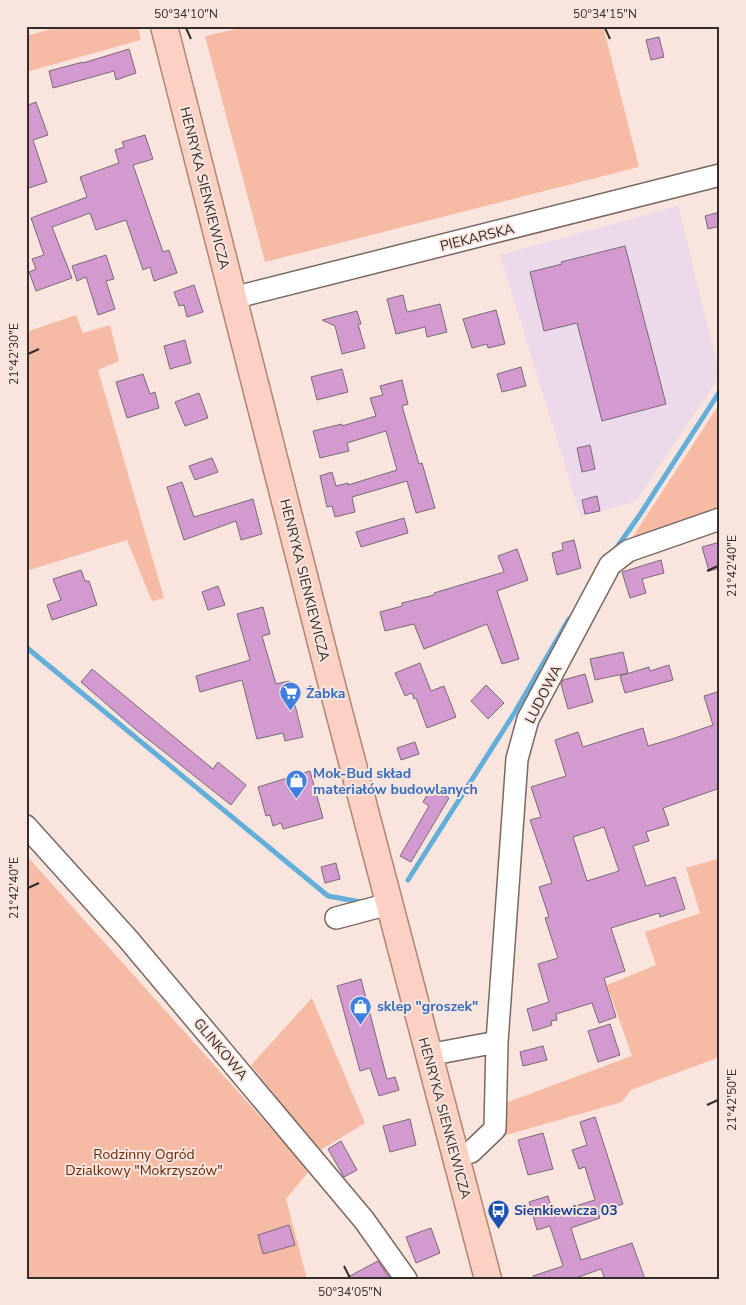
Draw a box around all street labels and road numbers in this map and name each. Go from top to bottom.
street label: HENRYKA SIENKIEWICZA [175,105,234,271]
street label: PIEKARSKA [438,219,516,256]
street label: HENRYKA SIENKIEWICZA [275,497,334,663]
street label: LUDOWA [521,662,566,727]
street label: GLINKOWA [189,1014,252,1084]
street label: HENRYKA SIENKIEWICZA [414,1035,475,1201]

